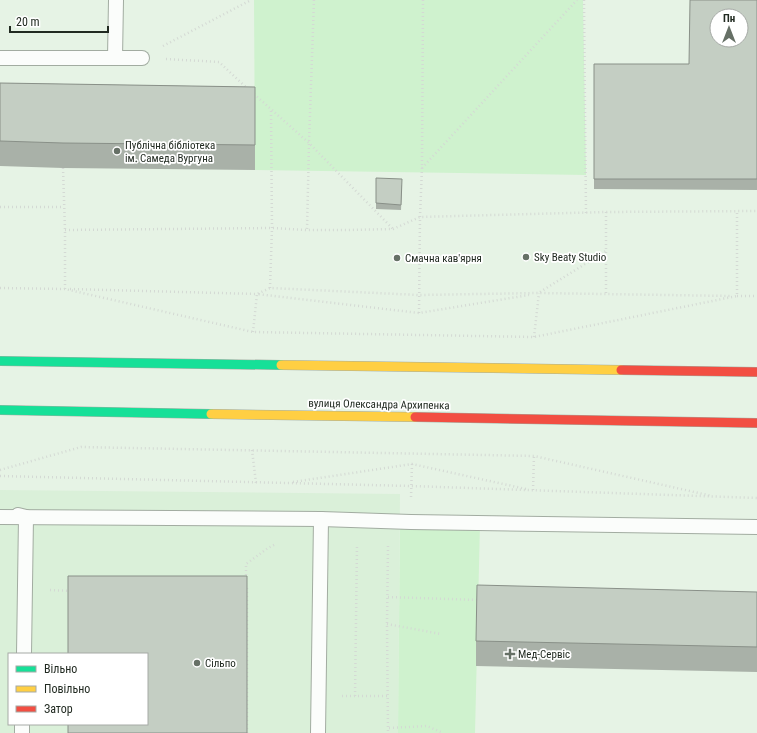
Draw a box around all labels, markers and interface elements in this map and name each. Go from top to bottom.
scale bar [10,8,108,34]
north arrow [709,8,749,48]
text: Пн [723,12,735,25]
text: 20 m [16,15,40,29]
place label: Публічна бібліотека ім. Самеда Вургуна [125,139,215,165]
marker: Публічна бібліотека ім. Самеда Вургуна [112,146,122,156]
place label: Sky Beaty Studio [534,251,607,264]
place label: Смачна кав'ярня [405,252,482,265]
marker: Sky Beaty Studio [521,252,531,262]
marker: Смачна кав'ярня [392,253,402,263]
street label: вулиця Олександра Архипенка [308,397,450,412]
place label: Мед-Сервіс [518,648,570,661]
marker: Мед-Сервіс [505,649,515,659]
legend [8,653,148,725]
place label: Сільпо [205,657,236,670]
marker: Сільпо [192,658,202,668]
text: Вільно [44,662,77,676]
text: Повільно [44,682,90,696]
text: Затор [44,702,73,716]

